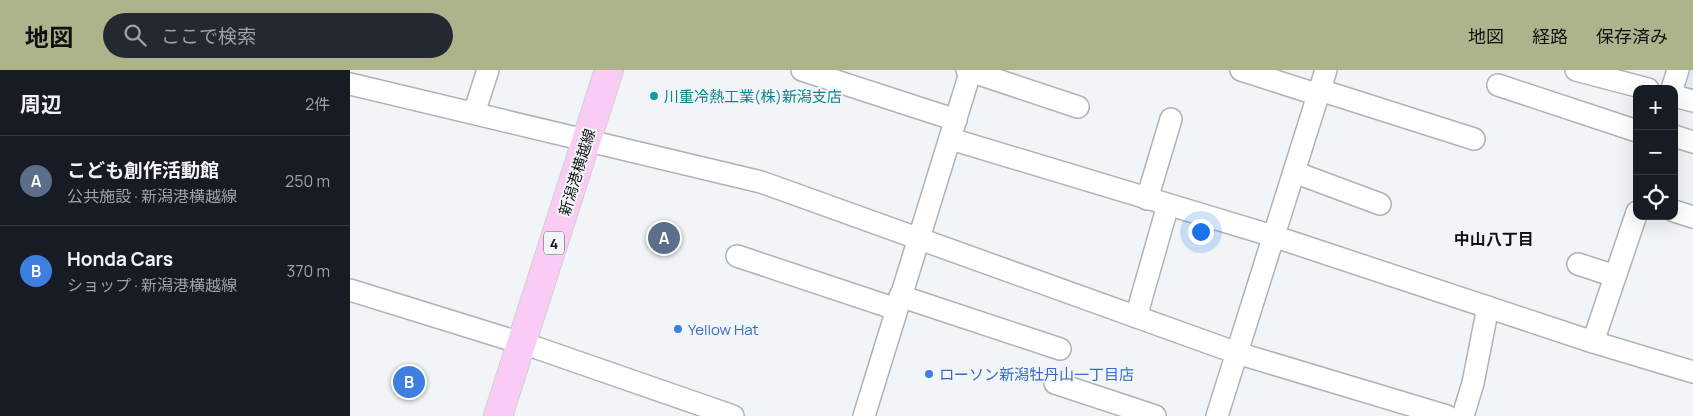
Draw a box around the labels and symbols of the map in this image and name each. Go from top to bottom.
place label: 川重冷熱工業(株)新潟支店 [664,86,842,107]
marker: 川重冷熱工業(株)新潟支店 [648,90,660,102]
street label: 新潟港横越線 [554,126,600,218]
pin: A [648,219,680,257]
your location [1188,219,1214,245]
district label: 中山八丁目 [1454,228,1534,250]
road number: 4 [544,232,564,254]
place label: Yellow Hat [688,319,759,340]
marker: Yellow Hat [672,323,684,335]
pin: B [393,363,425,401]
place label: ローソン新潟牡丹山一丁目店 [939,364,1134,385]
marker: ローソン新潟牡丹山一丁目店 [923,368,935,380]

